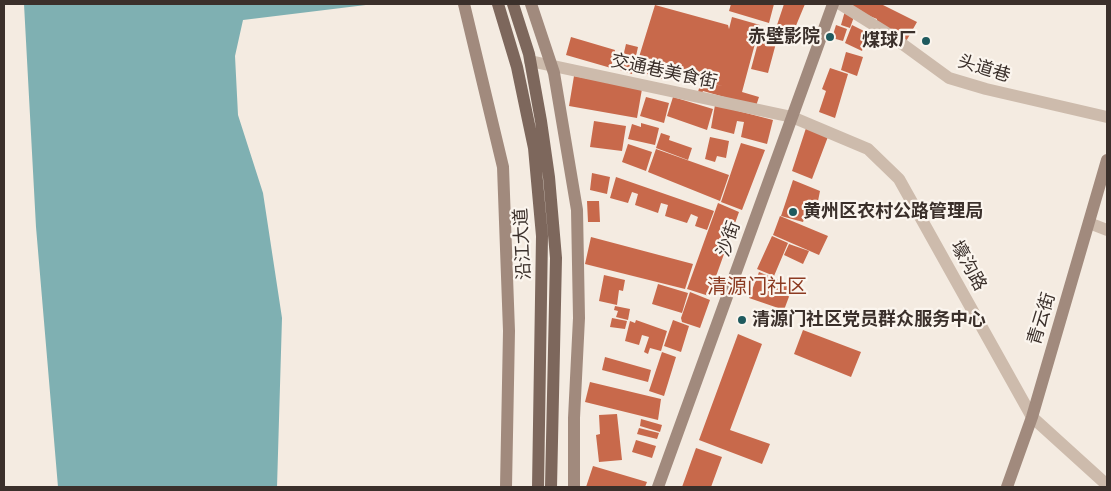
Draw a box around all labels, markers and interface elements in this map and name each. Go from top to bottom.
place label: 赤壁影院 [748,26,820,48]
place label: 煤球厂 [862,30,916,52]
marker: 赤壁影院 [824,31,836,43]
marker: 煤球厂 [920,35,932,47]
street label: 交通巷美食街 [609,50,719,94]
street label: 头道巷 [955,51,1013,87]
place label: 黄州区农村公路管理局 [803,201,983,223]
marker: 黄州区农村公路管理局 [787,206,799,218]
street label: 沿江大道 [510,207,536,281]
street label: 沙街 [713,218,745,260]
street label: 壕沟路 [945,237,991,295]
district label: 清源门社区 [707,275,807,299]
street label: 青云街 [1024,290,1060,348]
place label: 清源门社区党员群众服务中心 [752,309,986,331]
marker: 清源门社区党员群众服务中心 [736,314,748,326]

